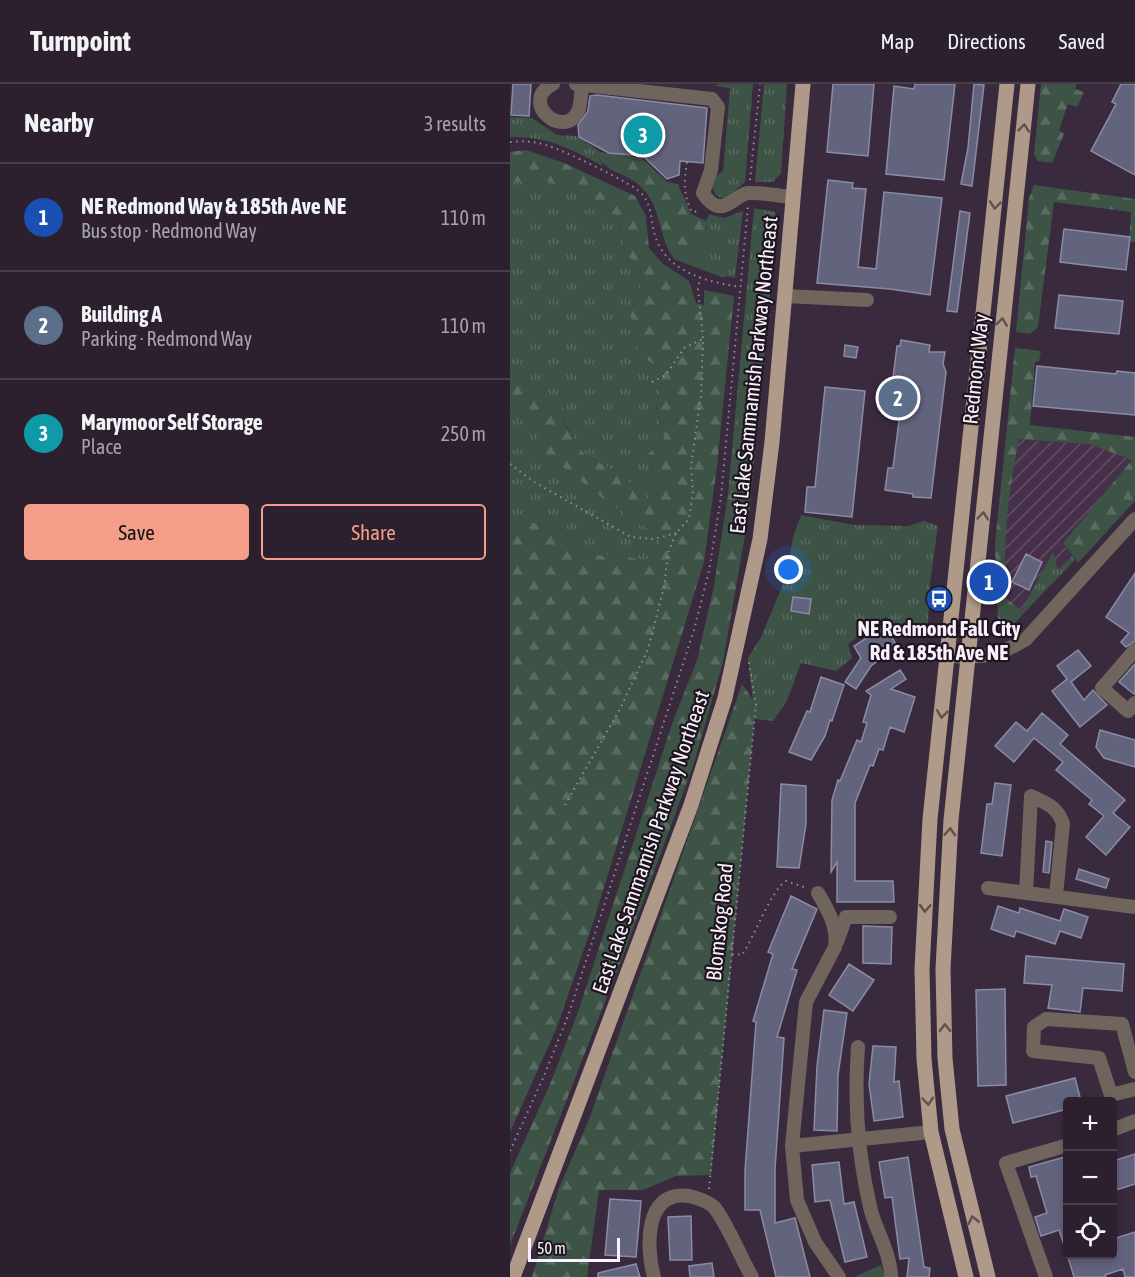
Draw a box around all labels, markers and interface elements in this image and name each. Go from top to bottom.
text: Turnpoint [30,25,131,57]
text: Map [880,29,914,53]
text: Directions [947,29,1026,53]
text: Saved [1059,29,1105,53]
text: Nearby [24,108,94,138]
text: 3 results [424,112,486,135]
pin: 3 [624,112,662,158]
one-way arrow [1017,123,1030,133]
text: NE Redmond Way & 185th Ave NE [81,193,346,219]
one-way arrow [989,200,1002,209]
text: 1 [39,206,48,229]
text: 110 m [441,206,486,229]
street label: East Lake Sammamish Parkway Northeast [724,215,782,535]
text: Bus stop · Redmond Way [81,219,257,242]
text: Building A [81,301,162,327]
street label: Redmond Way [957,312,993,425]
text: 2 [39,314,48,337]
text: 110 m [441,314,486,337]
one-way arrow [995,317,1008,326]
text: Parking · Redmond Way [81,327,252,350]
pin: 2 [878,376,918,420]
text: Marymoor Self Storage [81,409,263,435]
text: 3 [39,422,48,445]
text: 250 m [441,422,486,445]
text: Place [81,435,122,458]
button: Save [24,504,249,560]
button: Share [261,504,486,560]
one-way arrow [976,511,989,520]
your location [774,555,803,584]
pin: 1 [970,560,1008,604]
bus stop icon: NE Redmond Fall City Rd & 185th Ave NE [924,584,954,614]
place label: NE Redmond Fall City Rd & 185th Ave NE [858,616,1021,664]
street label: East Lake Sammamish Parkway Northeast [587,687,713,996]
one-way arrow [936,710,949,719]
one-way arrow [943,827,956,836]
street label: Blomskog Road [701,862,737,982]
one-way arrow [919,904,932,913]
one-way arrow [938,1024,951,1033]
one-way arrow [921,1097,934,1106]
map controls [1063,1097,1117,1259]
button: + [1063,1097,1117,1151]
button: − [1063,1151,1117,1205]
button: locate [1063,1205,1117,1259]
one-way arrow [968,1216,981,1226]
scale bar [528,1235,620,1262]
text: 50 m [537,1239,566,1257]

